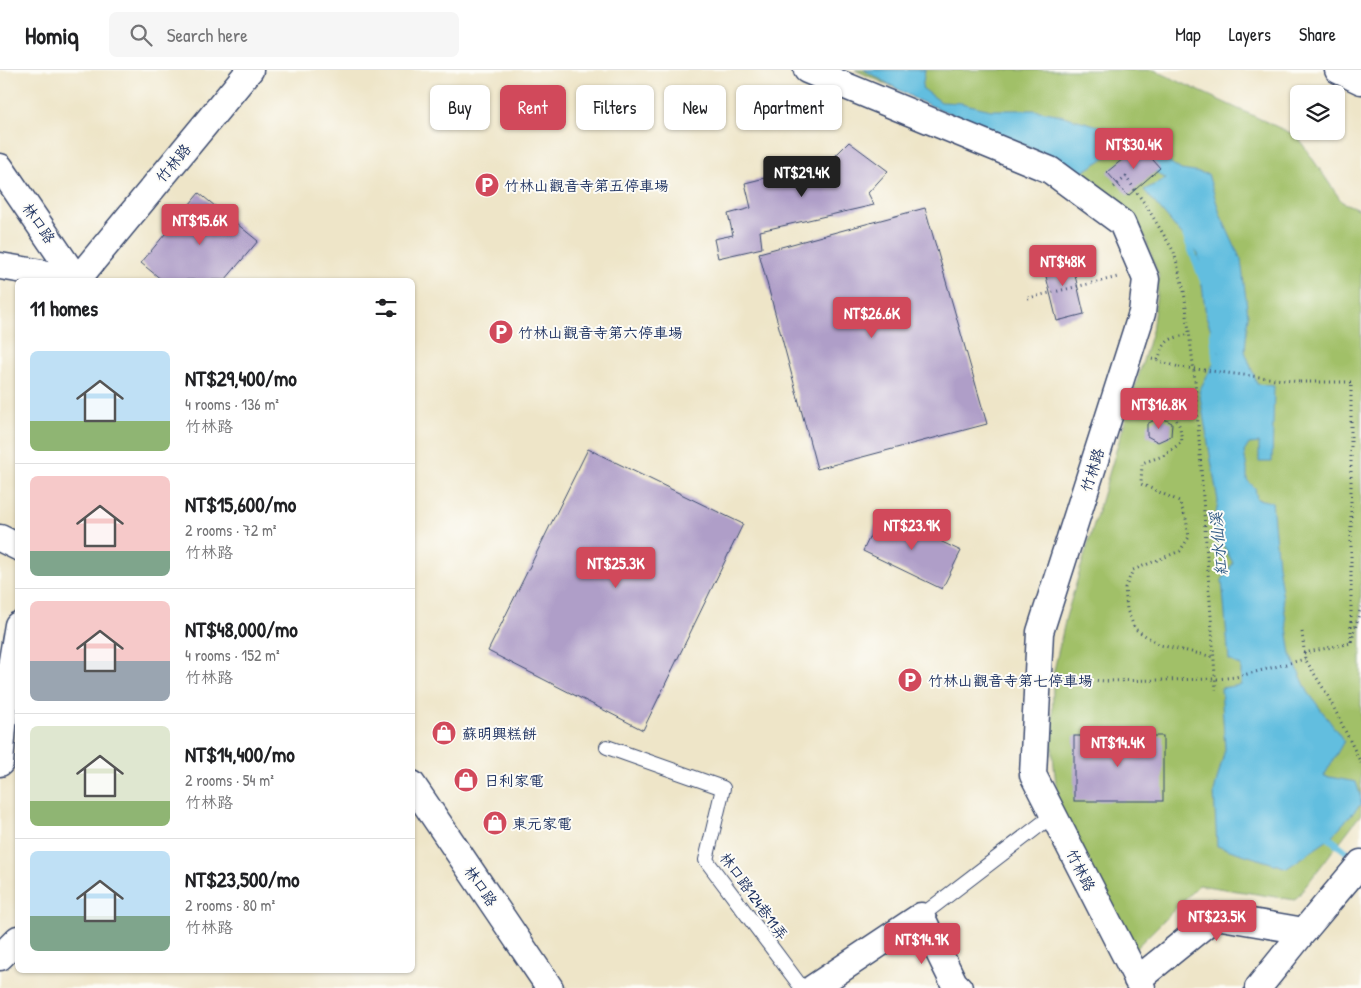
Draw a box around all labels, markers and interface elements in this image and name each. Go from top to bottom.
search box [109,12,459,57]
text: Homiq [25,19,79,51]
icon: search [127,21,155,49]
text: Search here [167,22,248,48]
text: Map [1175,22,1201,47]
text: Layers [1229,22,1271,47]
text: Share [1299,22,1336,47]
chip: Buy [430,85,490,130]
chip: Rent [500,85,566,130]
chip: Filters [576,85,654,130]
chip: New [664,85,726,130]
chip: Apartment [736,85,842,130]
map controls [1290,85,1345,140]
button: layers [1290,85,1345,140]
pin: NT$30.4K [1082,128,1186,170]
text: NT$30.4K [1106,133,1162,155]
street label: 竹林路 [150,139,196,187]
pin: NT$29.4K [750,156,854,198]
text: NT$29.4K [774,161,830,183]
parking icon: 竹林山觀音寺第五停車場 [474,172,500,198]
place label: 竹林山觀音寺第五停車場 [504,175,669,196]
street label: 林口路 [18,198,60,248]
pin: NT$15.6K [148,204,252,246]
text: NT$15.6K [173,209,227,231]
pin: NT$48K [1022,244,1104,287]
text: NT$48K [1040,250,1086,272]
text: 11 homes [30,294,98,323]
icon: filters [372,294,400,322]
pin: NT$26.6K [820,296,924,339]
text: NT$26.6K [844,302,900,324]
parking icon: 竹林山觀音寺第六停車場 [488,319,514,345]
place label: 竹林山觀音寺第六停車場 [518,322,683,343]
text: NT$29,400/mo [185,364,297,393]
icon: home [70,371,130,431]
pin: NT$16.8K [1107,388,1211,430]
text: 4 rooms · 136 m² [185,393,279,415]
text: NT$16.8K [1131,393,1187,415]
text: 竹林路 [185,415,233,437]
street label: 竹林路 [1075,445,1109,495]
text: NT$15,600/mo [185,490,296,519]
icon: home [70,496,130,556]
pin: NT$23.9K [860,508,964,551]
water label: 紅水仙溪 [1204,510,1232,577]
text: NT$23.9K [884,514,940,536]
text: 2 rooms · 72 m² [185,519,276,541]
text: 竹林路 [185,541,233,563]
pin: NT$25.3K [564,546,668,589]
text: NT$25.3K [587,552,645,574]
text: NT$48,000/mo [185,615,298,644]
icon: home [70,621,130,681]
text: 4 rooms · 152 m² [185,644,280,666]
text: 竹林路 [185,666,233,688]
parking icon: 竹林山觀音寺第七停車場 [897,667,923,693]
place label: 竹林山觀音寺第七停車場 [928,670,1093,691]
shop icon: 蘇明興糕餅 [431,720,457,746]
place label: 蘇明興糕餅 [462,723,537,744]
pin: NT$14.4K [1066,726,1170,768]
text: NT$14.4K [1091,731,1145,753]
text: NT$14,400/mo [185,740,295,769]
icon: home [70,746,130,806]
shop icon: 日利家電 [453,767,479,793]
text: 2 rooms · 54 m² [185,769,274,791]
place label: 日利家電 [484,770,544,791]
text: 竹林路 [185,791,233,813]
shop icon: 東元家電 [482,810,508,836]
place label: 東元家電 [512,813,572,834]
street label: 竹林路 [1061,845,1101,895]
street label: 林口路124巷11弄 [715,848,793,944]
street label: 林口路 [460,861,502,911]
text: NT$23,500/mo [185,865,299,894]
icon: home [70,871,130,931]
text: 2 rooms · 80 m² [185,894,275,916]
pin: NT$23.5K [1165,900,1269,942]
text: NT$23.5K [1188,905,1246,927]
text: 竹林路 [185,916,233,938]
pin: NT$14.9K [870,922,974,965]
text: NT$14.9K [895,928,949,950]

